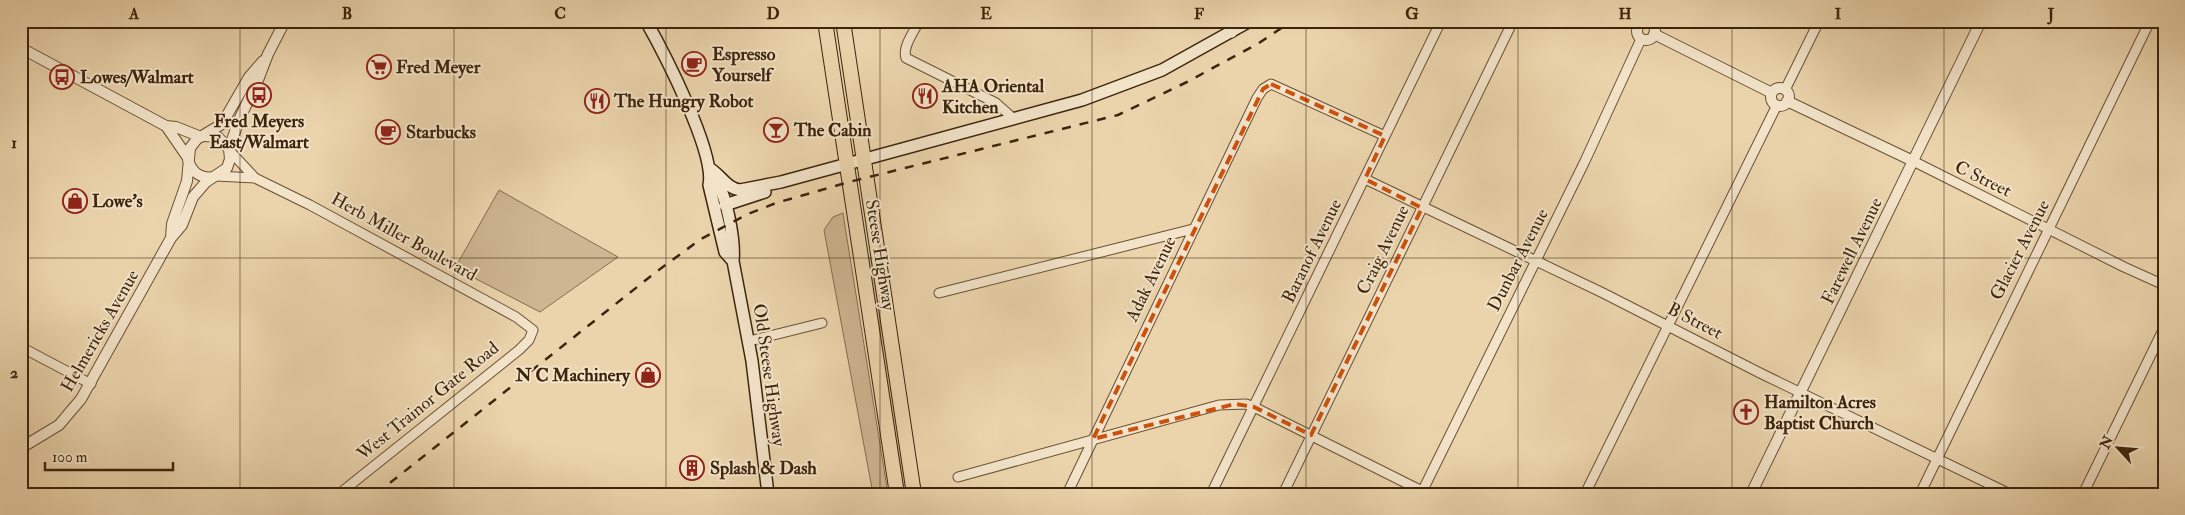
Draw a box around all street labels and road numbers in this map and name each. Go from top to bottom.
street label: C Street [1951,155,2015,203]
street label: Herb Miller Boulevard [327,187,481,287]
street label: Farewell Avenue [1816,193,1888,308]
street label: Baranof Avenue [1277,195,1347,307]
street label: Glacier Avenue [1985,196,2055,304]
street label: Steese Highway [860,198,900,313]
street label: Craig Avenue [1351,201,1415,298]
street label: Dunbar Avenue [1482,204,1554,315]
street label: Adak Avenue [1120,232,1182,326]
street label: Helmericks Avenue [56,265,145,396]
street label: B Street [1664,297,1727,345]
street label: Old Steese Highway [748,302,791,449]
street label: West Trainor Gate Road [352,337,504,466]

